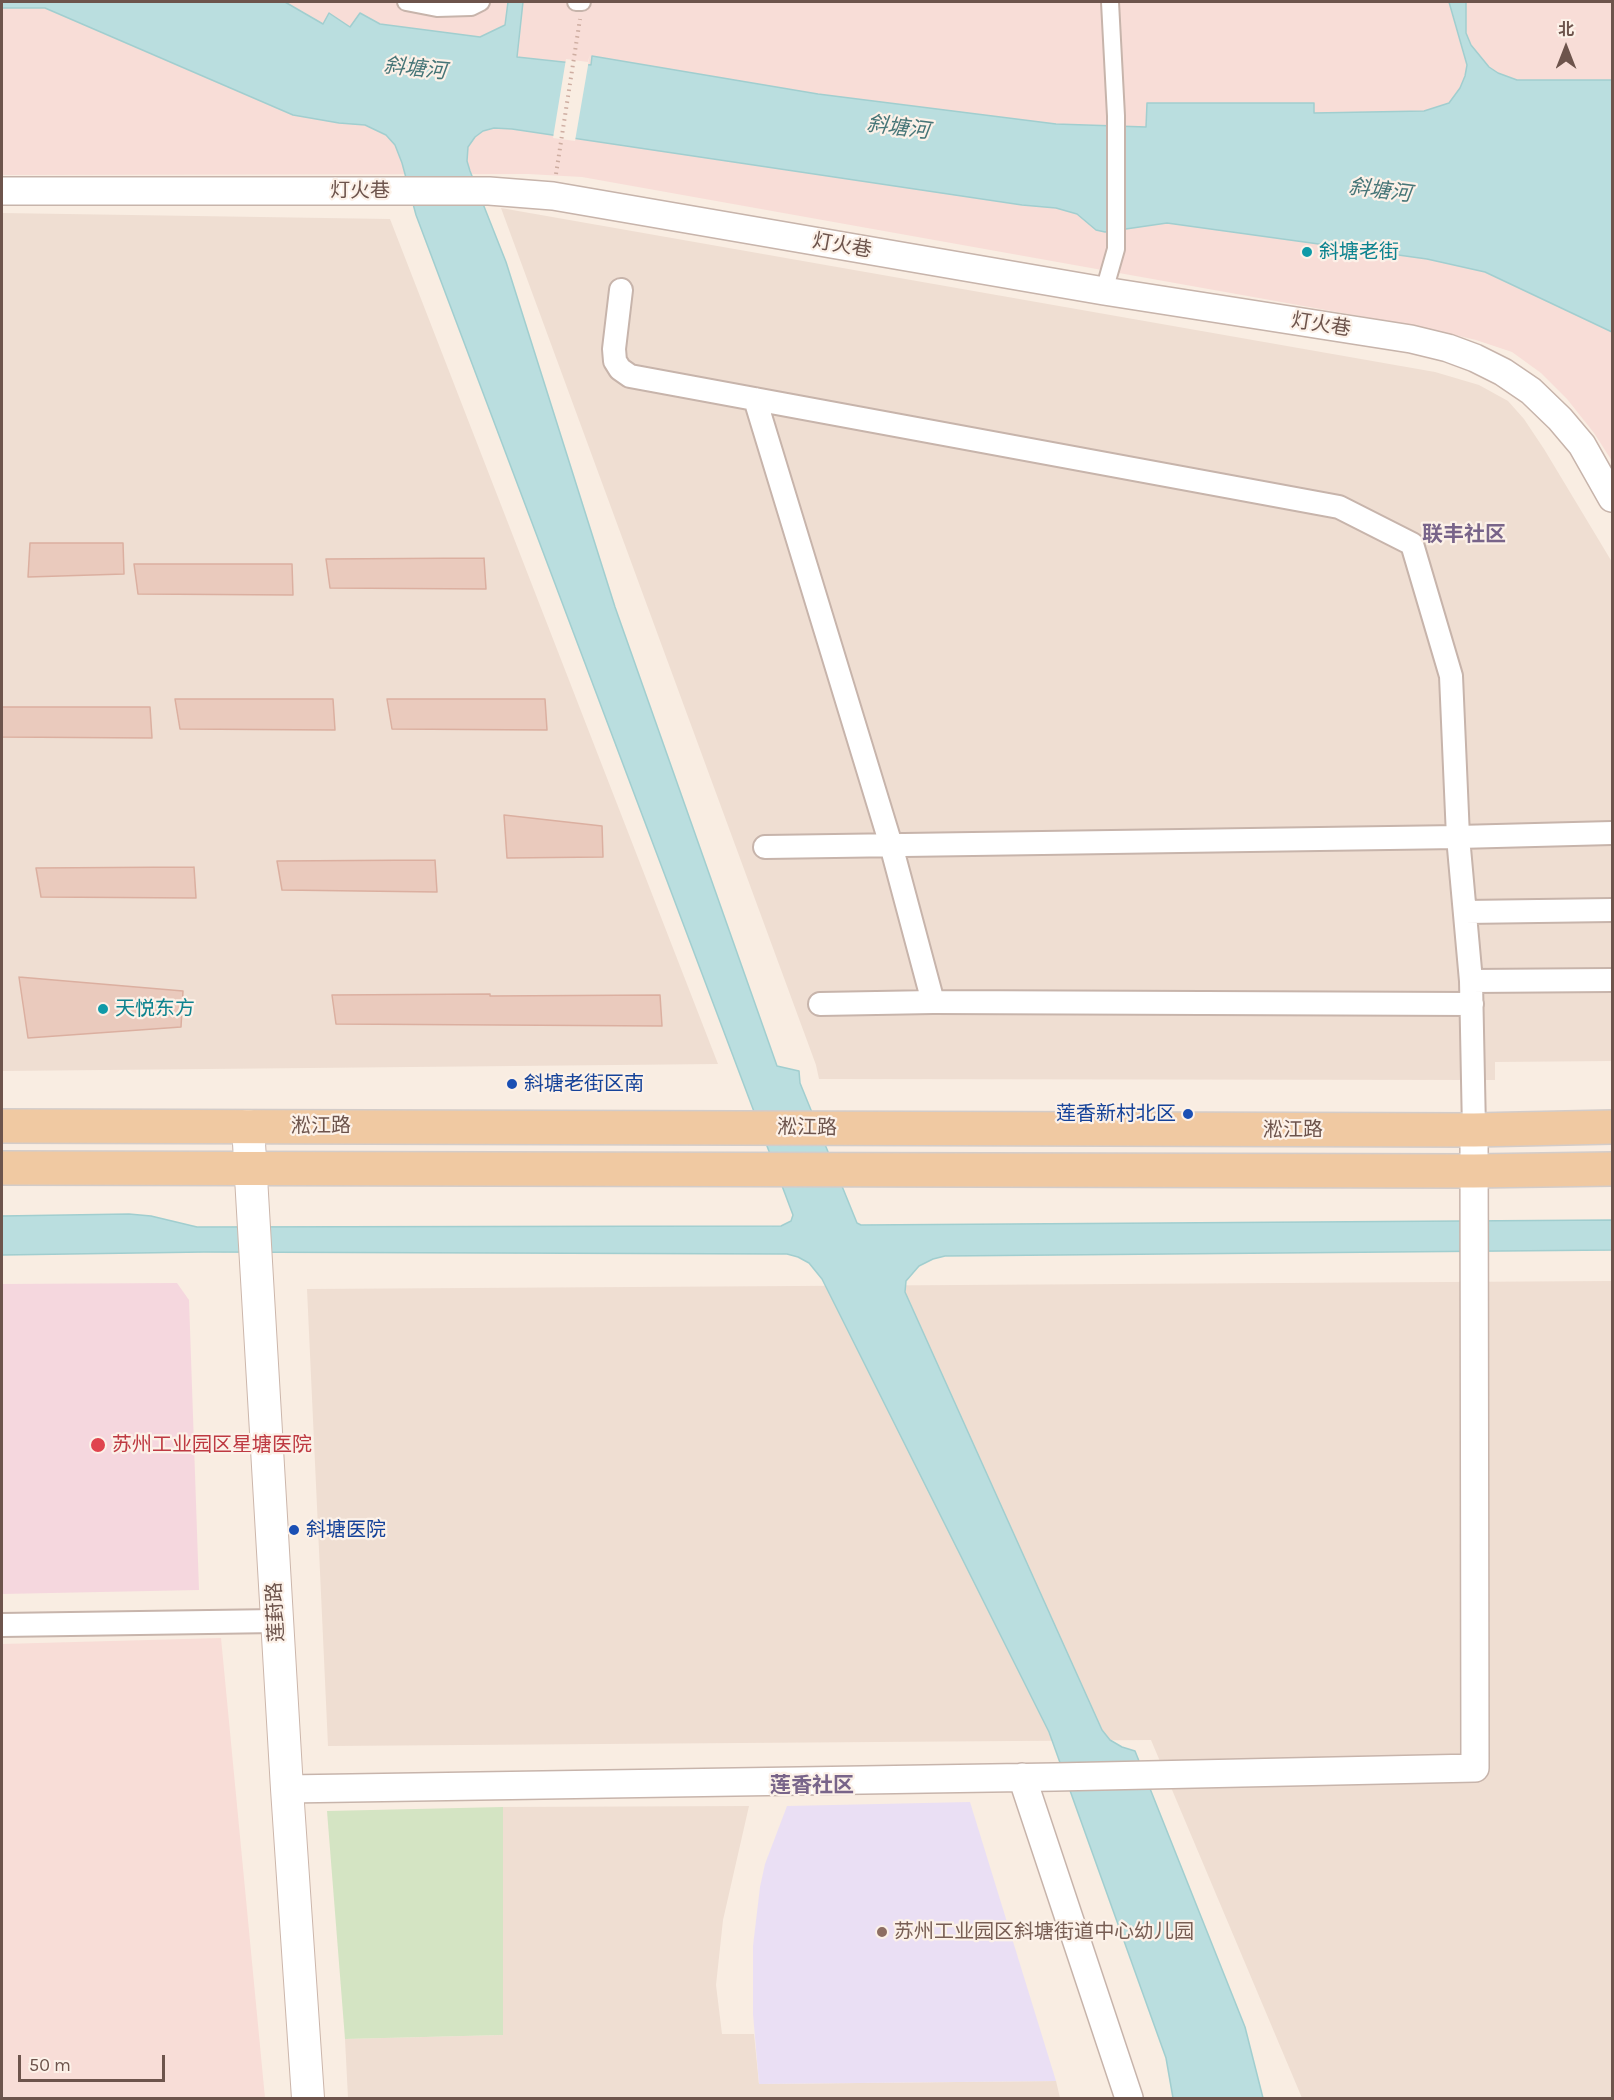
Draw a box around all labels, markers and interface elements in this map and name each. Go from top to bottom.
north arrow [1536,18,1596,78]
text: 北 [1558,20,1574,39]
water label: 斜塘河 [382,53,448,85]
water label: 斜塘河 [865,112,931,144]
water label: 斜塘河 [1347,175,1413,207]
street label: 灯火巷 [330,179,390,203]
street label: 灯火巷 [810,229,874,263]
place label: 斜塘老街 [1319,240,1399,264]
marker: 斜塘老街 [1300,245,1314,259]
street label: 灯火巷 [1289,308,1353,342]
district label: 联丰社区 [1422,522,1506,548]
place label: 天悦东方 [115,997,195,1021]
marker: 天悦东方 [96,1002,110,1016]
place label: 斜塘老街区南 [524,1072,644,1096]
marker: 斜塘老街区南 [505,1077,519,1091]
place label: 莲香新村北区 [1056,1102,1176,1126]
marker: 莲香新村北区 [1181,1107,1195,1121]
street label: 淞江路 [291,1114,351,1138]
street label: 淞江路 [777,1115,837,1141]
street label: 淞江路 [1263,1118,1323,1142]
place label: 苏州工业园区星塘医院 [112,1433,312,1457]
marker: 苏州工业园区星塘医院 [89,1436,107,1454]
place label: 斜塘医院 [306,1518,386,1542]
marker: 斜塘医院 [287,1523,301,1537]
street label: 莲葑路 [262,1581,290,1643]
district label: 莲香社区 [770,1773,854,1799]
place label: 苏州工业园区斜塘街道中心幼儿园 [894,1920,1194,1944]
marker: 苏州工业园区斜塘街道中心幼儿园 [875,1925,889,1939]
scale bar [21,2043,168,2081]
text: 50 m [29,2054,71,2076]

